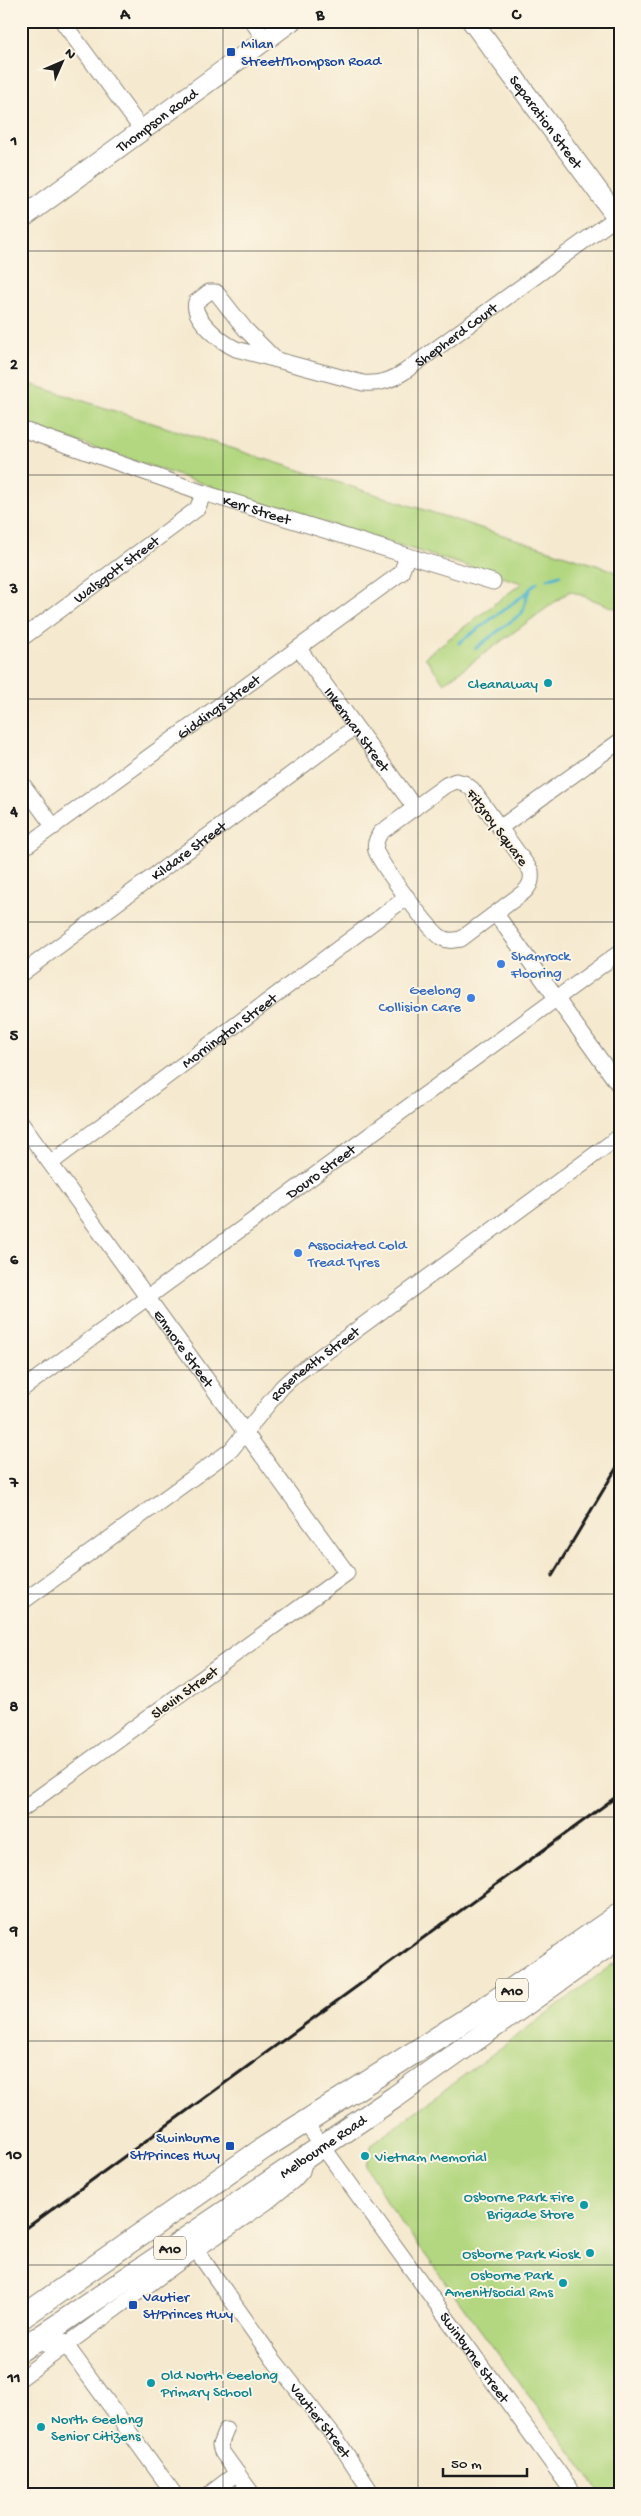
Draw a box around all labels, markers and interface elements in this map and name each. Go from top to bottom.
text: A [119,7,131,26]
text: B [315,7,325,26]
text: C [511,7,522,26]
place label: Milan Street/Thompson Road [241,36,382,71]
north arrow [38,38,88,88]
text: N [60,45,79,64]
marker: Milan Street/Thompson Road [225,46,237,58]
street label: Separation Street [504,72,586,175]
street label: Thompson Road [113,85,203,158]
text: 1 [10,133,17,152]
street label: Shepherd Court [412,299,503,372]
text: 2 [10,357,18,376]
street label: Kerr Street [220,492,294,531]
street label: Walsgott Street [71,532,165,608]
text: 3 [9,581,18,600]
street label: Giddings Street [174,671,266,744]
place label: Cleanaway [468,676,539,694]
marker: Cleanaway [542,677,554,689]
street label: Inkerman Street [319,684,394,777]
street label: Fitzroy Square [461,785,531,871]
text: 4 [9,804,18,823]
street label: Kildare Street [148,817,232,886]
place label: Shamrock Flooring [510,948,571,983]
marker: Shamrock Flooring [495,958,507,970]
place label: Geelong Collision Care [378,982,461,1017]
street label: Mornington Street [179,989,283,1073]
marker: Geelong Collision Care [465,992,477,1004]
text: 5 [10,1028,19,1047]
street label: Douro Street [283,1140,361,1204]
place label: Associated Cold Tread Tyres [307,1237,408,1272]
marker: Associated Cold Tread Tyres [292,1247,304,1259]
text: 6 [10,1252,19,1271]
street label: Enmore Street [148,1307,218,1393]
street label: Roseneath Street [267,1322,365,1405]
text: 7 [9,1475,19,1494]
street label: Slevin Street [148,1662,224,1724]
text: 8 [10,1699,19,1718]
text: 9 [9,1923,18,1942]
road number: A10 [496,1978,528,2002]
street label: Melbourne Road [277,2111,371,2183]
place label: Swinburne St/Princes Hwy [130,2130,221,2165]
marker: Swinburne St/Princes Hwy [224,2140,236,2152]
text: 10 [5,2147,22,2166]
place label: Vietnam Memorial [374,2149,487,2167]
marker: Vietnam Memorial [359,2150,371,2162]
place label: Osborne Park Fire Brigade Store [464,2189,574,2224]
marker: Osborne Park Fire Brigade Store [578,2199,590,2211]
road number: A10 [154,2236,186,2260]
place label: Osborne Park Kiosk [462,2246,581,2264]
marker: Osborne Park Kiosk [584,2247,596,2259]
place label: Osborne Park Amenit/social Rms [445,2267,554,2302]
marker: Osborne Park Amenit/social Rms [557,2277,569,2289]
place label: Vautier St/Princes Hwy [142,2289,234,2324]
marker: Vautier St/Princes Hwy [127,2299,139,2311]
street label: Swinburne Street [435,2309,513,2409]
place label: Old North Geelong Primary School [160,2367,278,2402]
text: 11 [7,2370,20,2389]
marker: Old North Geelong Primary School [145,2377,157,2389]
street label: Vautier Street [284,2380,355,2463]
place label: North Geelong Senior Citizens [51,2411,143,2446]
marker: North Geelong Senior Citizens [35,2421,47,2433]
scale bar [443,2446,527,2478]
text: 50 m [451,2456,482,2474]

